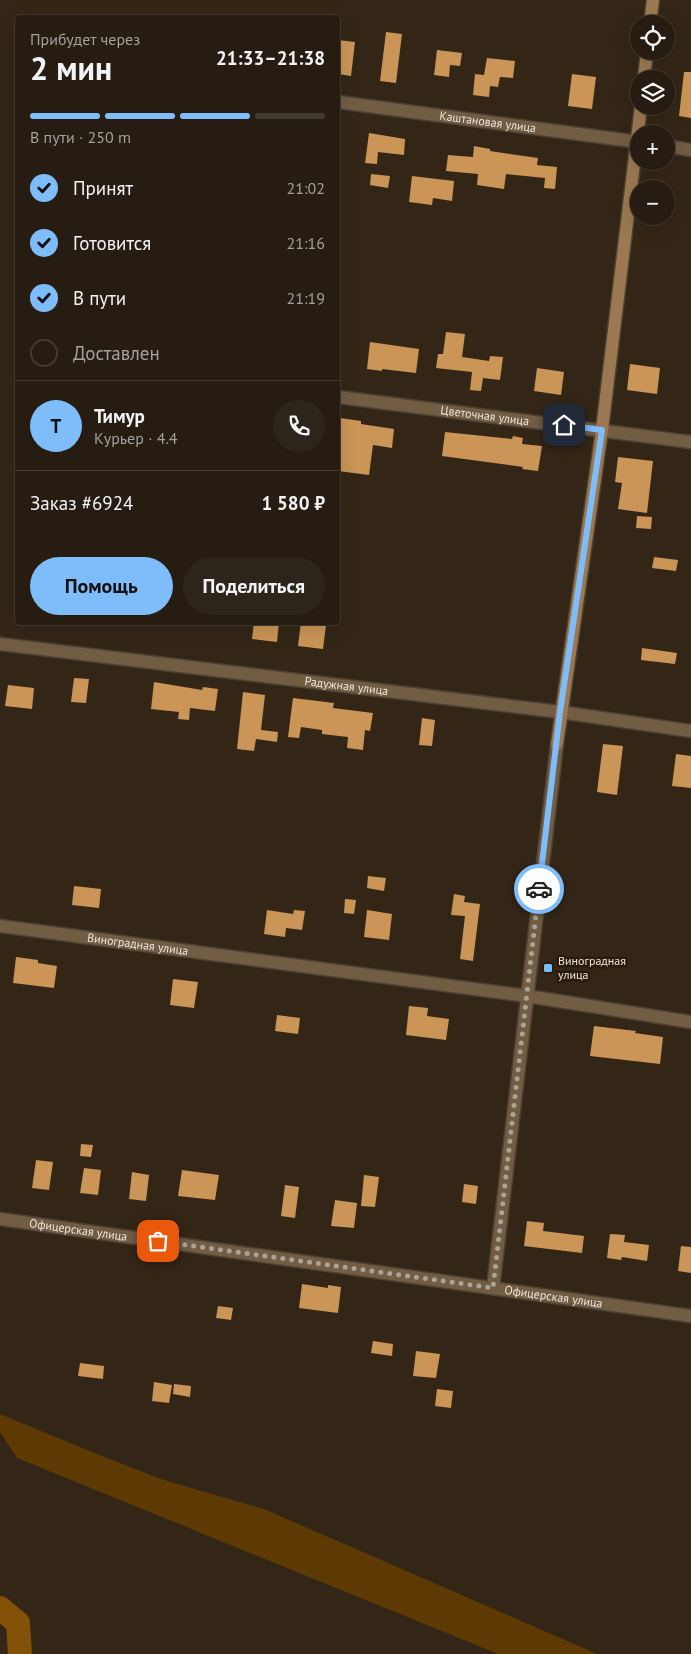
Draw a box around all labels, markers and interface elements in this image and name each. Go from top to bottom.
map controls [630,15,675,225]
button: locate [630,15,675,60]
text: Прибудет через [30,29,140,49]
text: 21:33–21:38 [216,46,325,70]
text: 2 мин [30,47,112,89]
button: layers [630,70,675,115]
street label: Каштановая улица [439,108,537,135]
button: + [630,125,675,170]
text: В пути · 250 m [30,127,131,147]
icon: check [30,174,58,202]
text: Принят [73,176,133,200]
text: 21:02 [287,178,325,198]
button: − [630,180,675,225]
icon: check [30,229,58,257]
text: Готовится [73,231,151,255]
text: 21:16 [287,233,325,253]
icon: check [30,284,58,312]
text: В пути [73,286,126,310]
text: 21:19 [287,288,325,308]
text: Доставлен [73,341,160,365]
button: phone [273,400,325,452]
street label: Цветочная улица [440,402,530,428]
text: Тимур [94,404,145,428]
pin [543,404,585,446]
icon: home [550,411,578,439]
text: Т [51,414,61,438]
text: Курьер · 4.4 [94,428,178,448]
text: Заказ #6924 [30,491,133,515]
text: 1 580 ₽ [262,491,325,515]
button: Помощь [30,557,173,615]
button: Поделиться [183,557,325,615]
street label: Радужная улица [304,673,389,698]
courier [514,864,564,914]
icon: car [525,875,553,903]
street label: Виноградная улица [86,930,189,958]
place label: Виноградная улица [558,953,626,982]
marker: Виноградная улица [542,962,554,974]
street label: Офицерская улица [28,1215,128,1244]
pin [137,1220,179,1262]
icon: bag [144,1227,172,1255]
street label: Офицерская улица [504,1282,604,1311]

